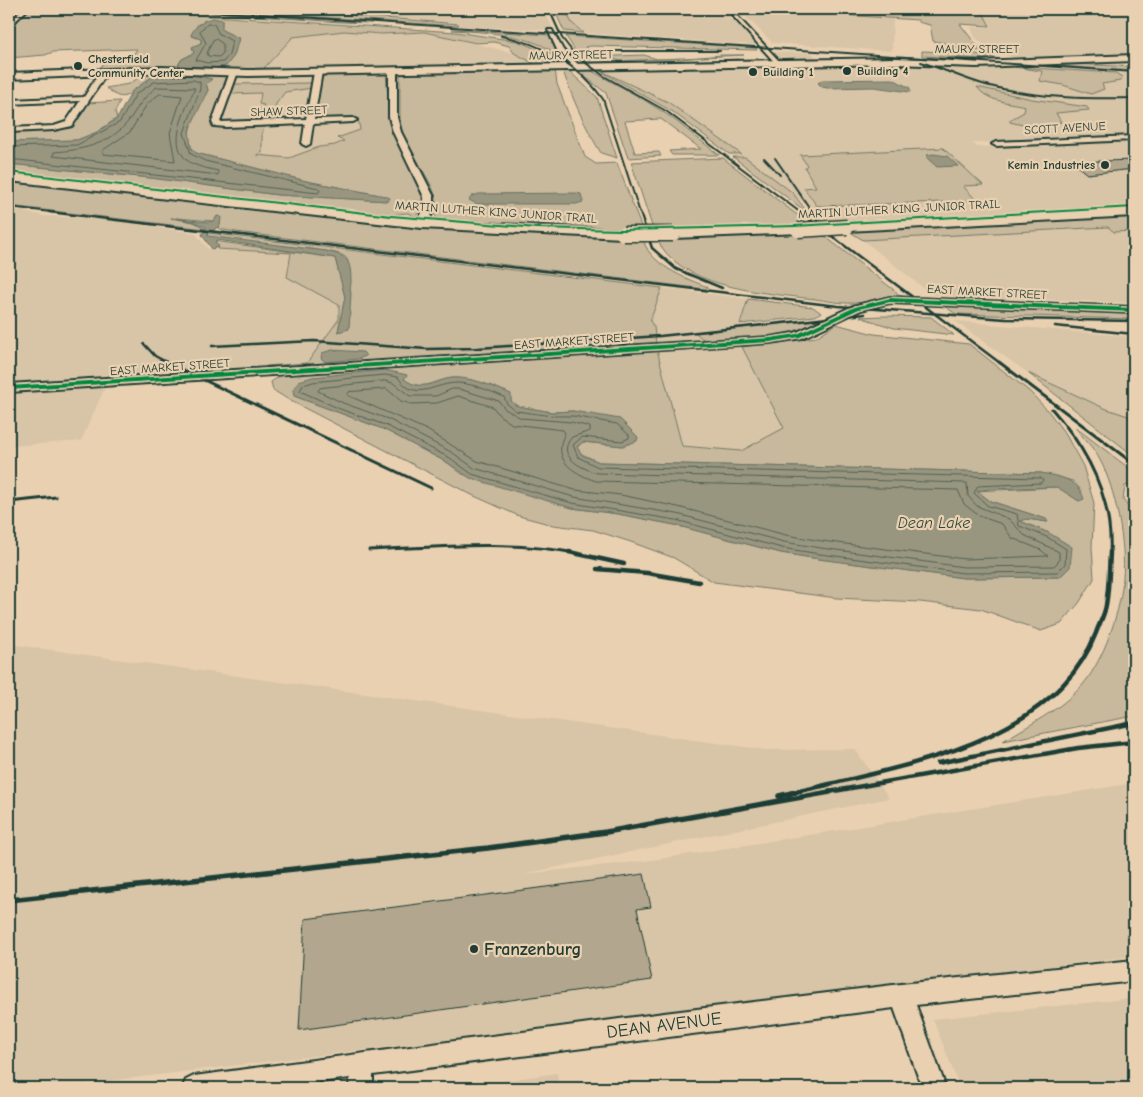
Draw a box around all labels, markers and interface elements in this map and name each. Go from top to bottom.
street label: MAURY STREET [935,42,1020,56]
street label: MAURY STREET [529,47,614,63]
place label: Chesterfield Community Center [88,52,184,80]
marker: Chesterfield Community Center [72,60,84,72]
place label: Building 4 [857,64,909,78]
place label: Building 1 [763,65,814,79]
marker: Building 4 [841,65,853,77]
marker: Building 1 [747,66,759,78]
street label: SHAW STREET [250,103,328,119]
street label: SCOTT AVENUE [1024,119,1106,137]
place label: Kemin Industries [1007,158,1095,172]
marker: Kemin Industries [1099,159,1111,171]
street label: MARTIN LUTHER KING JUNIOR TRAIL [798,197,1000,221]
street label: MARTIN LUTHER KING JUNIOR TRAIL [395,198,597,226]
street label: EAST MARKET STREET [927,282,1048,302]
street label: EAST MARKET STREET [514,330,635,352]
street label: EAST MARKET STREET [110,356,231,378]
water label: Dean Lake [898,514,970,532]
place label: Franzenburg [484,939,581,960]
marker: Franzenburg [468,943,480,955]
street label: DEAN AVENUE [605,1008,723,1043]

